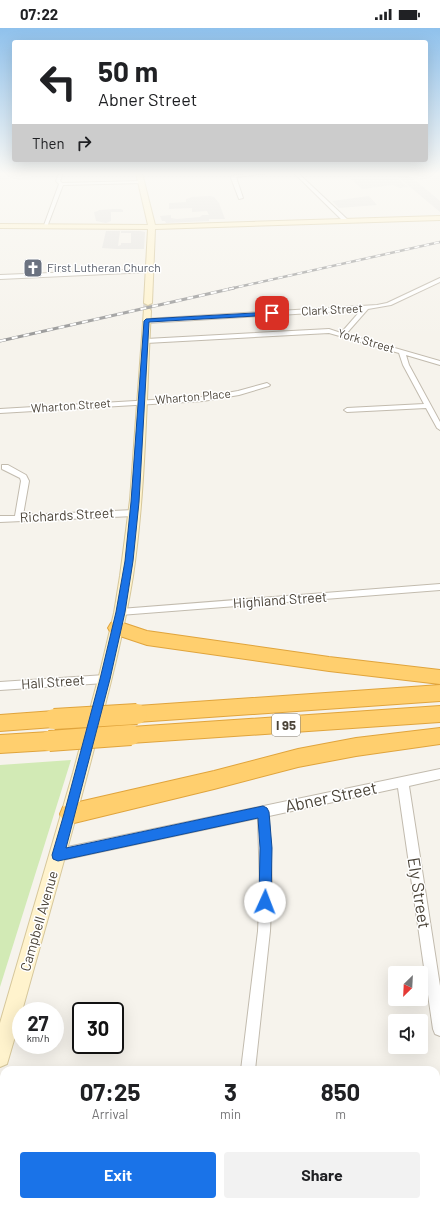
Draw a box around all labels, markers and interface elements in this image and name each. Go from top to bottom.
text: 07:22 [20,5,58,23]
text: 50 m [98,54,158,88]
icon: left [32,56,84,108]
text: Abner Street [98,88,197,110]
icon: right [73,132,95,154]
text: Then [32,134,65,152]
church icon: First Lutheran Church [22,257,44,279]
place label: First Lutheran Church [47,260,161,274]
pin [255,296,289,330]
street label: Clark Street [301,300,363,318]
icon: arrive [261,302,283,324]
street label: York Street [336,325,396,355]
street label: Wharton Place [155,386,231,406]
street label: Wharton Street [31,395,111,415]
street label: Richards Street [19,504,115,525]
street label: Highland Street [232,588,328,611]
street label: Hall Street [21,671,85,692]
road number: I 95 [272,714,300,736]
street label: Abner Street [283,776,379,816]
street label: Ely Street [404,856,435,930]
street label: Campbell Avenue [16,869,61,973]
position arrow [244,881,286,923]
north arrow [388,966,428,1006]
map controls [388,966,428,1054]
speed limit sign: 30 [72,1002,124,1054]
text: 27 [27,1011,49,1035]
button: sound [388,1014,428,1054]
text: km/h [27,1032,49,1044]
text: 07:25 [80,1077,140,1106]
text: 3 [224,1077,237,1106]
text: 850 [321,1077,360,1106]
text: Arrival [92,1106,128,1122]
text: min [220,1106,241,1122]
text: m [335,1106,346,1122]
button: Exit [20,1152,216,1198]
button: Share [224,1152,420,1198]

